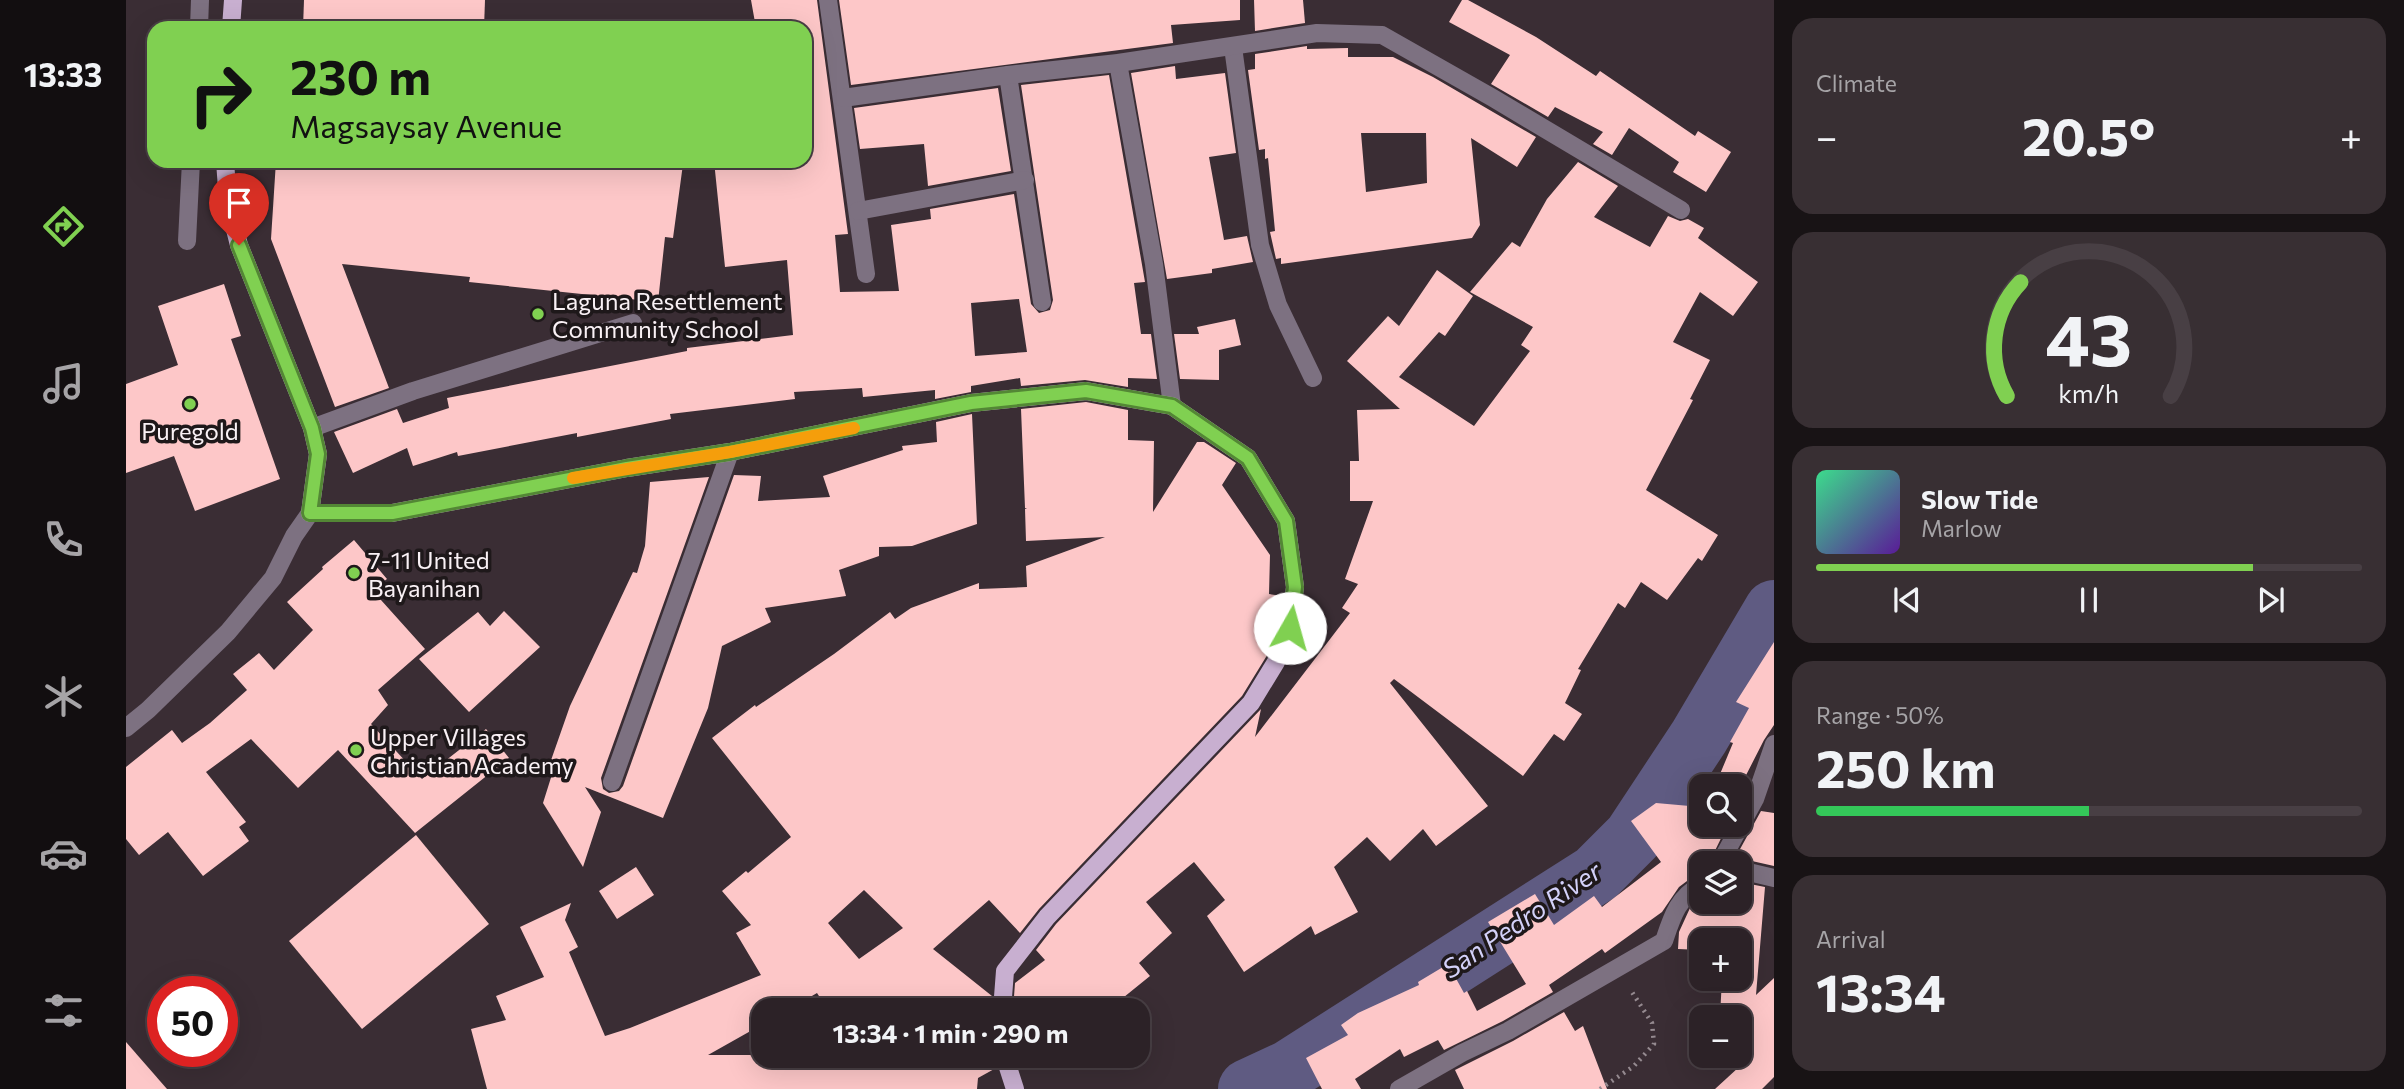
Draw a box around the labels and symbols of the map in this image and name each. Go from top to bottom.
pin [209,173,269,245]
place label: Laguna Resettlement Community School [552,286,783,343]
marker: Laguna Resettlement Community School [530,306,546,322]
marker: Puregold [182,396,198,412]
place label: Puregold [141,416,239,445]
place label: 7-11 United Bayanihan [368,545,490,602]
marker: 7-11 United Bayanihan [346,565,362,581]
position arrow [1253,591,1327,665]
place label: Upper Villages Christian Academy [370,722,574,779]
marker: Upper Villages Christian Academy [348,742,364,758]
water label: San Pedro River [1436,854,1608,984]
speed limit sign: 50 [147,976,238,1067]

